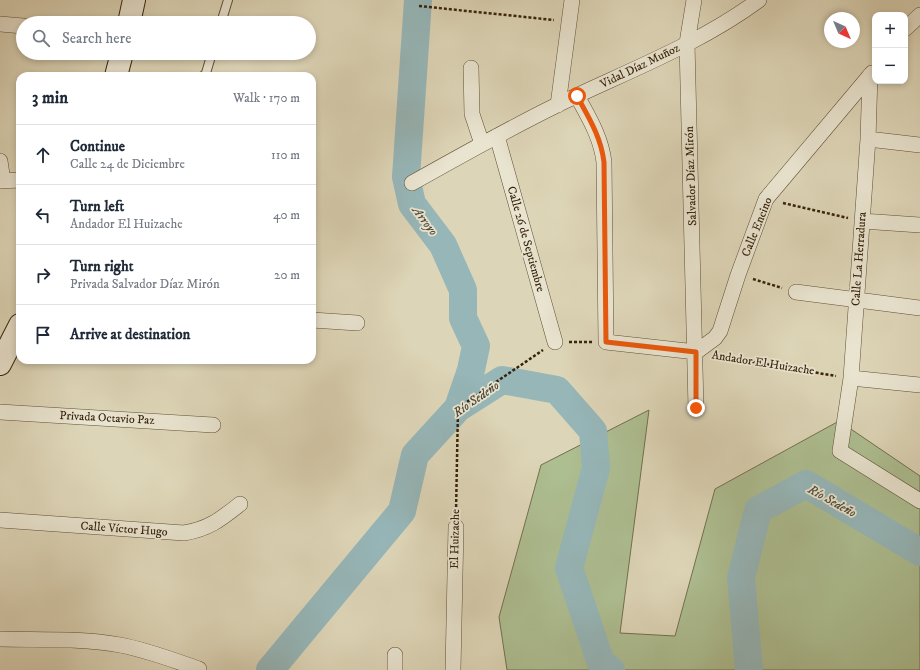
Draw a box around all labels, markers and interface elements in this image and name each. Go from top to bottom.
north arrow [824,12,860,48]
map controls [872,12,908,84]
button: + [872,12,908,48]
search box [16,16,316,60]
icon: search [30,27,52,49]
text: Search here [62,29,131,48]
street label: Vidal Díaz Muñoz [597,40,682,92]
button: − [872,48,908,84]
text: 3 min [32,87,68,109]
route start [568,87,586,105]
text: Walk · 170 m [233,90,300,106]
street label: Salvador Díaz Mirón [682,125,700,226]
text: Continue [70,137,125,156]
icon: ahead [32,144,54,166]
text: 110 m [271,147,300,163]
text: Calle 24 de Diciembre [70,156,185,172]
street label: Calle 26 de Septiembre [504,184,548,294]
street label: Calle Encino [738,195,776,259]
text: Turn left [70,197,124,216]
water label: Arroyo [408,202,441,239]
icon: left [32,204,54,226]
text: 40 m [273,207,300,223]
street label: Calle La Herradura [848,211,870,307]
text: Andador El Huizache [70,216,183,232]
text: Turn right [70,257,133,276]
icon: right [32,264,54,286]
text: 20 m [274,267,300,283]
text: Privada Salvador Díaz Mirón [70,276,220,292]
icon: arrive [32,324,54,346]
text: Arrive at destination [70,325,190,344]
street label: Andador El Huizache [711,347,816,379]
water label: Río Sedeño [449,377,502,421]
route end [687,399,705,417]
street label: Privada Octavio Paz [59,408,155,428]
water label: Río Sedeño [804,481,859,521]
street label: El Huizache [447,509,463,569]
street label: Calle Víctor Hugo [80,518,168,540]

